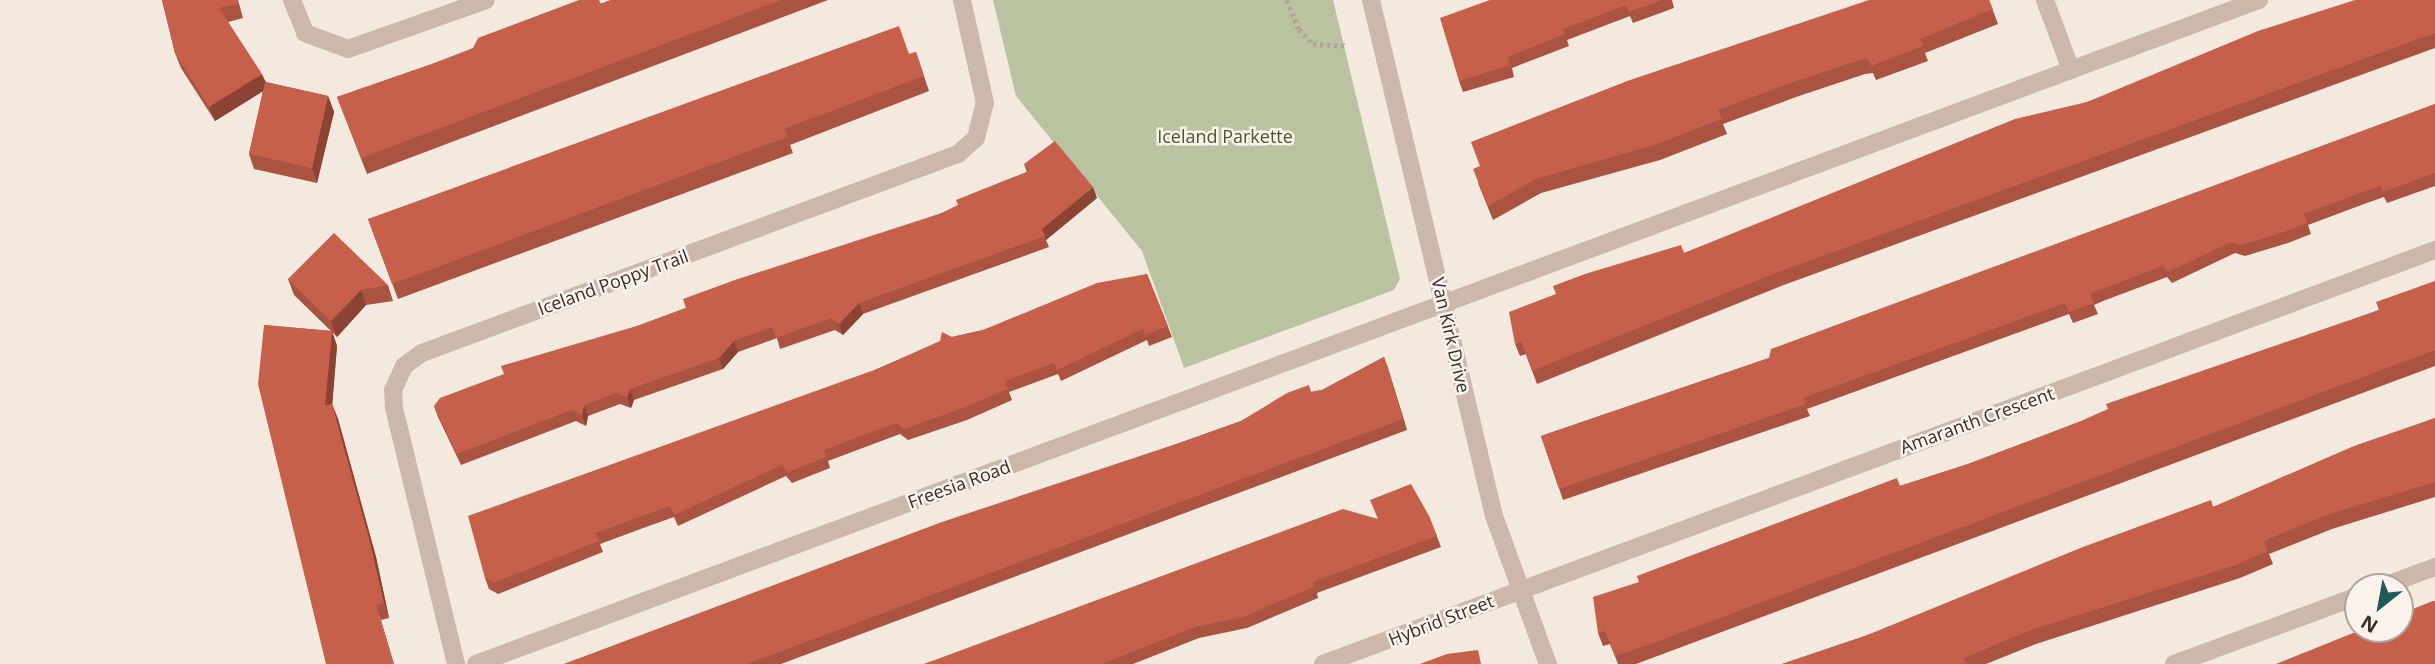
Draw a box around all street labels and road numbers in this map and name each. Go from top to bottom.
street label: Iceland Poppy Trail [535,245,691,319]
street label: Van Kirk Drive [1427,275,1475,395]
street label: Amaranth Crescent [1897,382,2057,458]
street label: Freesia Road [905,455,1013,513]
street label: Hybrid Street [1385,590,1497,650]

